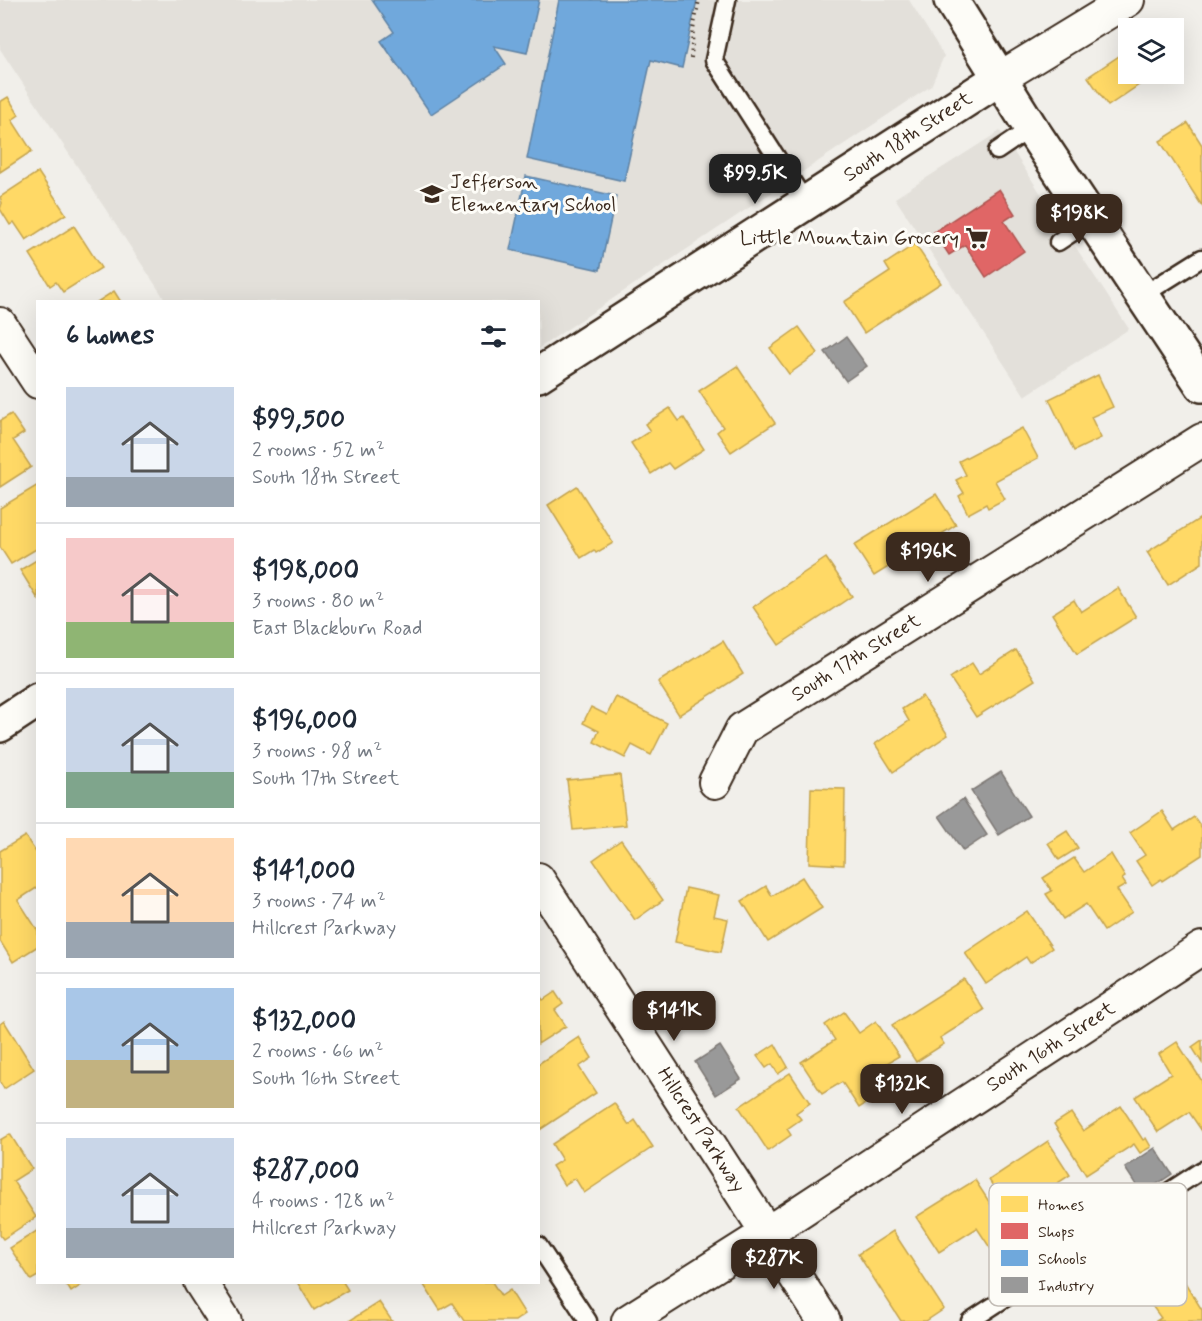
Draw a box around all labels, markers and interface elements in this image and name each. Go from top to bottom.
map controls [1118,18,1184,84]
button: layers [1118,18,1184,84]
street label: South 18th Street [838,85,978,189]
pin: $99.5K [706,154,804,205]
text: $99.5K [723,160,787,187]
place label: Jefferson Elementary School [450,169,616,219]
school or university icon: Jefferson Elementary School [419,181,445,207]
pin: $198K [1037,194,1121,245]
text: $198K [1050,200,1108,227]
place label: Little Mountain Grocery [740,225,959,252]
supermarket icon: Little Mountain Grocery [964,225,990,251]
text: 6 homes [66,319,154,353]
icon: filters [477,320,510,353]
text: $99,500 [252,403,345,437]
icon: home [114,411,186,483]
text: 2 rooms · 52 m² [252,437,385,464]
text: South 18th Street [252,464,400,491]
pin: $196K [886,532,970,583]
text: $196K [900,538,956,565]
text: $198,000 [252,554,359,588]
icon: home [114,562,186,634]
text: 3 rooms · 80 m² [252,588,384,615]
street label: South 17th Street [786,607,926,708]
text: East Blackburn Road [252,615,422,642]
text: $196,000 [252,704,357,738]
icon: home [114,712,186,784]
text: 3 rooms · 98 m² [252,738,382,765]
text: South 17th Street [252,765,399,792]
text: $141,000 [252,854,355,888]
icon: home [114,862,186,934]
text: 3 rooms · 74 m² [252,888,386,915]
text: Hillcrest Parkway [252,915,396,942]
pin: $141K [632,991,716,1042]
street label: South 16th Street [981,995,1121,1099]
text: $141K [647,997,701,1024]
text: $132,000 [252,1004,356,1038]
icon: home [114,1012,186,1084]
text: 2 rooms · 66 m² [252,1038,383,1065]
street label: Hillcrest Parkway [650,1062,752,1198]
pin: $132K [860,1064,944,1115]
text: South 16th Street [252,1065,400,1092]
text: $132K [874,1070,930,1097]
text: $287,000 [252,1154,359,1188]
icon: home [114,1162,186,1234]
legend [989,1183,1187,1306]
text: 4 rooms · 128 m² [252,1188,394,1215]
text: Homes [1038,1195,1084,1216]
text: Hillcrest Parkway [252,1215,396,1242]
text: Shops [1038,1222,1075,1243]
pin: $287K [732,1239,816,1290]
text: $287K [745,1245,803,1272]
text: Schools [1038,1249,1087,1270]
text: Industry [1038,1276,1094,1297]

